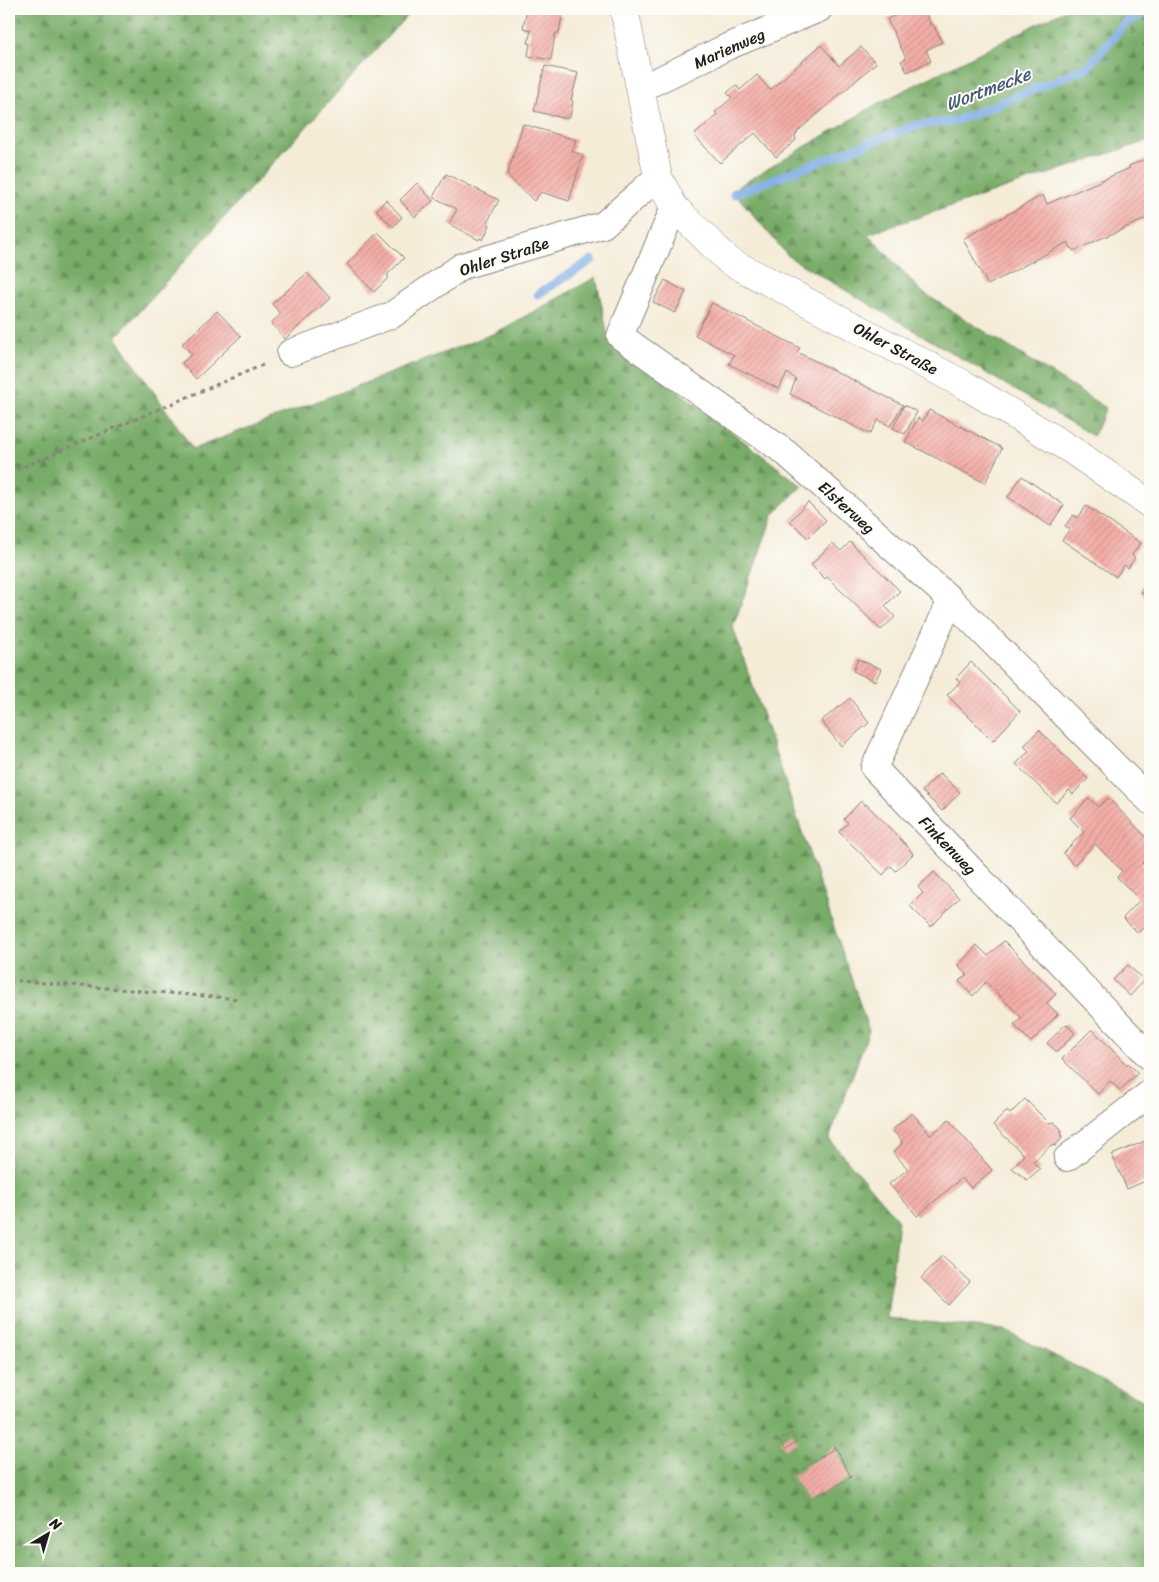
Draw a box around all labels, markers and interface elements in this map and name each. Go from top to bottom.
street label: Marienweg [689,20,770,77]
water label: Wortmecke [941,57,1037,120]
street label: Ohler Straße [456,228,553,285]
street label: Ohler Straße [848,314,944,383]
street label: Elsterweg [811,473,882,541]
street label: Finkenweg [911,809,984,882]
north arrow [22,1510,72,1560]
text: N [43,1511,67,1537]

